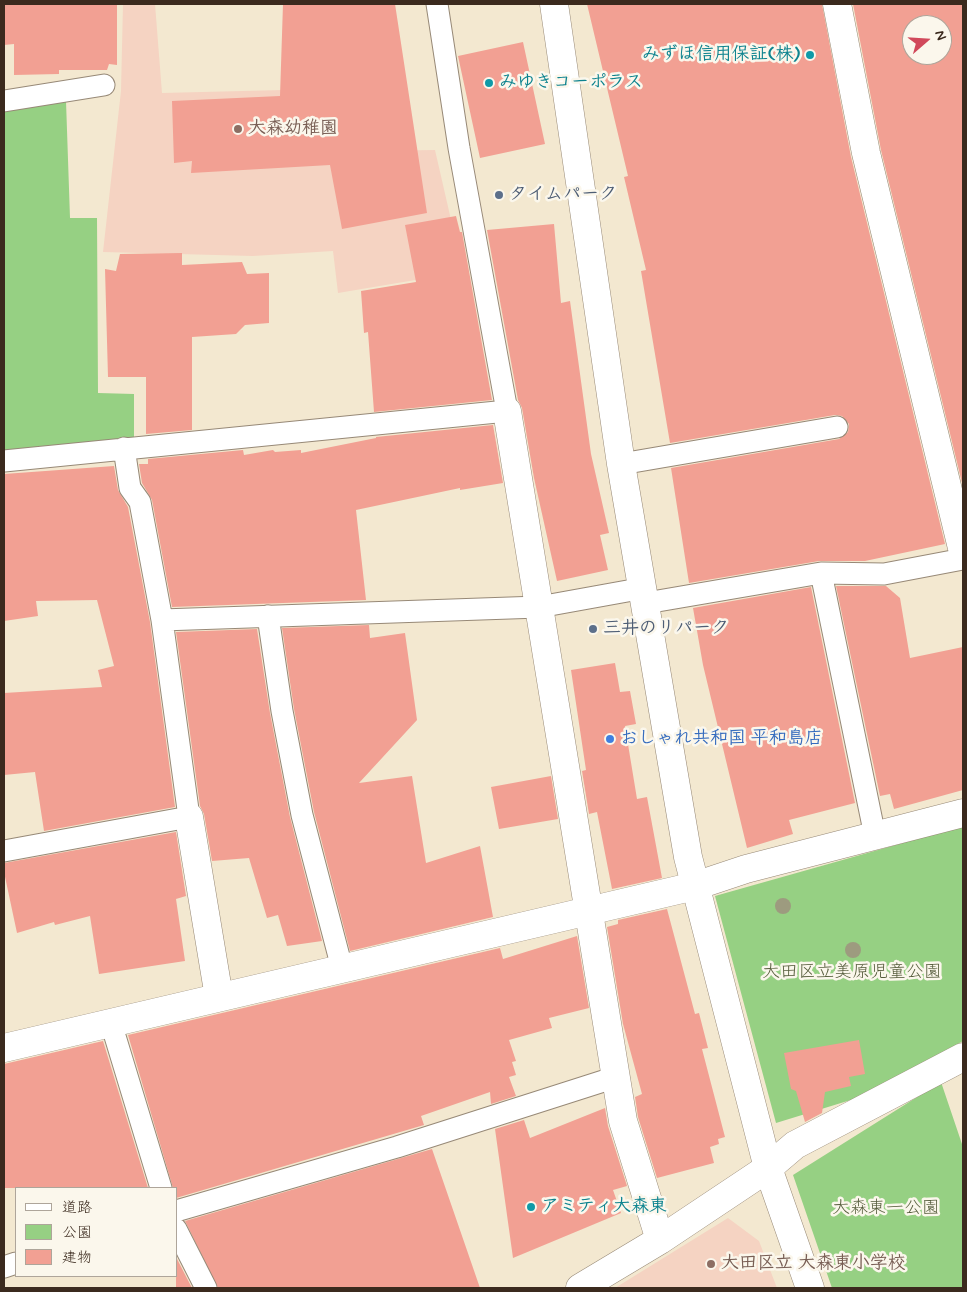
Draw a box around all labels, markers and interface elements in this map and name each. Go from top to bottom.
north arrow [902,15,952,65]
text: N [930,28,950,43]
place label: みずほ信用保証(株) [642,44,800,66]
marker: みずほ信用保証(株) [804,49,816,61]
place label: みゆきコーポラス [499,72,643,94]
marker: みゆきコーポラス [483,77,495,89]
place label: 大森幼稚園 [248,118,338,140]
marker: 大森幼稚園 [232,123,244,135]
place label: タイムパーク [509,184,617,206]
marker: タイムパーク [493,189,505,201]
place label: 三井のリパーク [603,618,729,640]
marker: 三井のリパーク [587,623,599,635]
place label: おしゃれ共和国 平和島店 [620,728,823,750]
marker: おしゃれ共和国 平和島店 [604,733,616,745]
park label: 大田区立美原児童公園 [762,962,942,984]
legend [15,1187,178,1277]
place label: アミティ大森東 [541,1196,667,1218]
text: 道路 [62,1198,92,1218]
park label: 大森東一公園 [832,1198,940,1220]
marker: アミティ大森東 [525,1201,537,1213]
text: 公園 [62,1223,92,1243]
text: 建物 [62,1248,92,1268]
place label: 大田区立 大森東小学校 [721,1253,906,1275]
marker: 大田区立 大森東小学校 [705,1258,717,1270]

